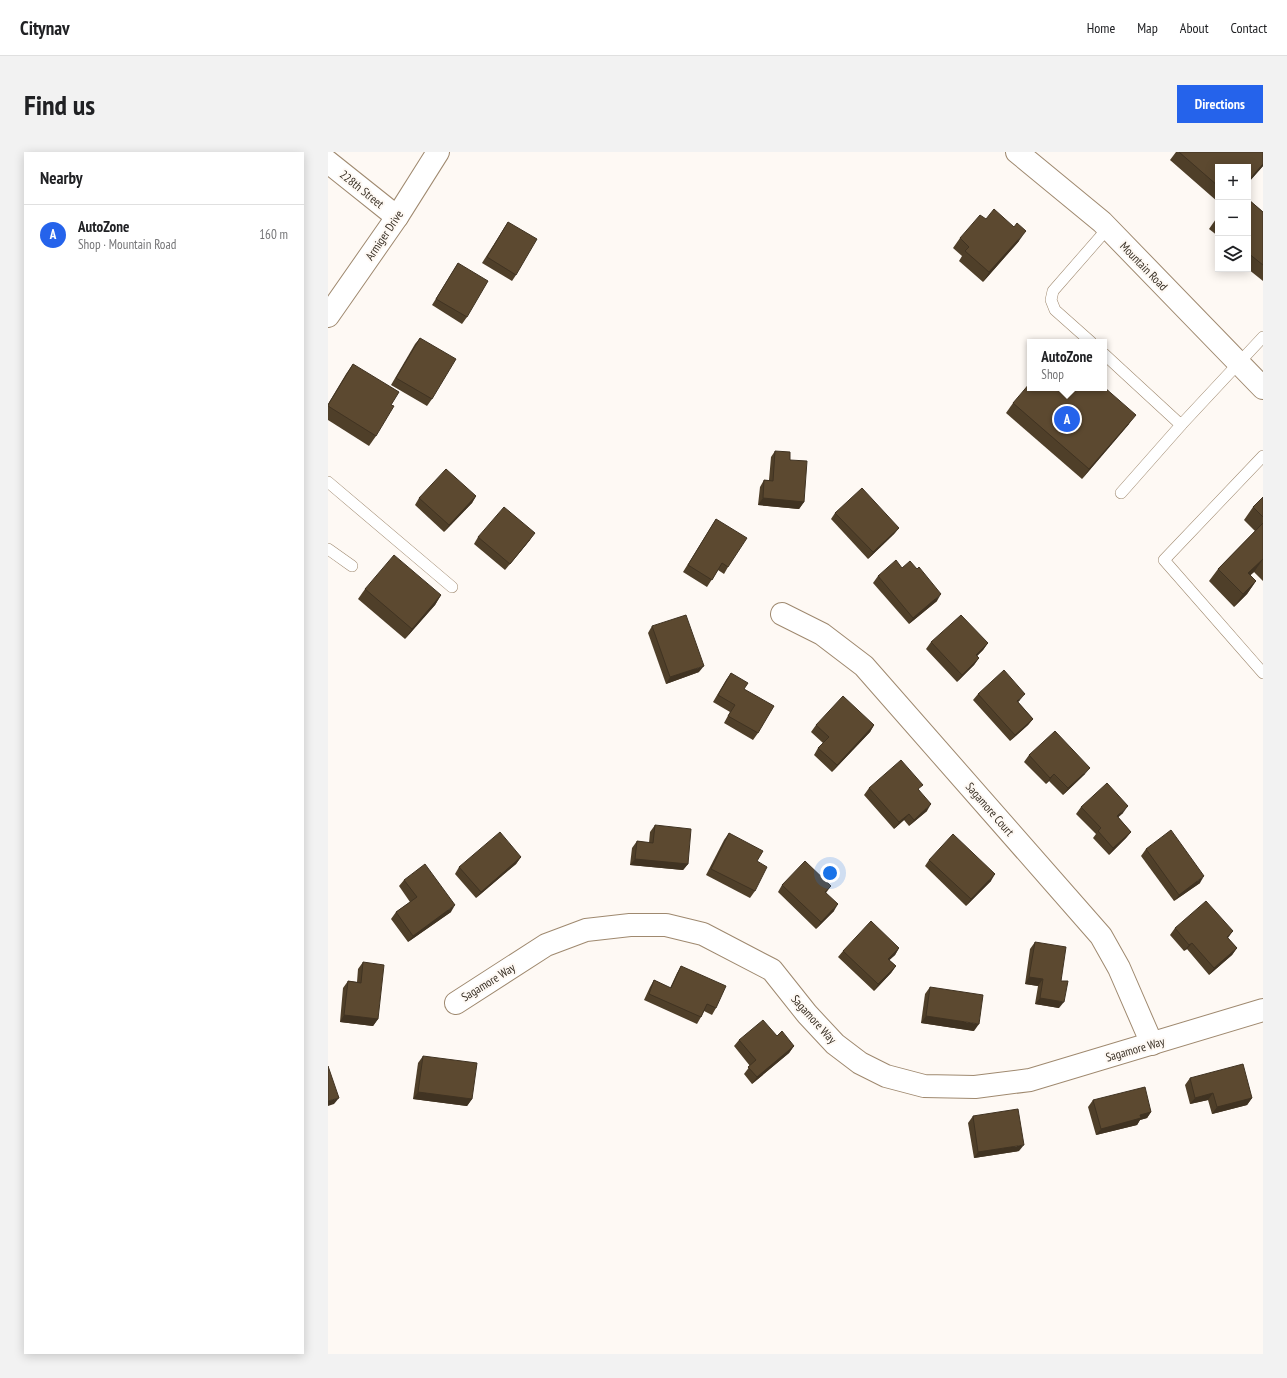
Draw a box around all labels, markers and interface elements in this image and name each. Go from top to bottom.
text: Citynav [20,16,70,40]
text: Home [1087,19,1115,37]
text: Map [1137,19,1158,37]
text: About [1180,19,1209,37]
text: Contact [1231,19,1267,37]
button: Directions [1177,85,1263,123]
text: Find us [24,86,95,123]
map controls [1215,164,1251,272]
button: + [1215,164,1251,200]
text: Nearby [40,167,83,189]
street label: 228th Street [337,167,388,212]
button: − [1215,200,1251,236]
street label: Armiger Drive [362,207,406,263]
text: AutoZone [78,217,129,236]
text: A [50,226,56,243]
text: 160 m [259,226,288,243]
text: Shop · Mountain Road [78,236,176,253]
button: layers [1215,236,1251,272]
street label: Mountain Road [1117,238,1171,294]
popup [1027,339,1107,391]
text: AutoZone [1041,347,1093,366]
text: Shop [1041,366,1064,383]
pin: A [1054,404,1080,434]
street label: Sagamore Court [963,779,1018,839]
your location [820,863,840,883]
street label: Sagamore Way [458,959,518,1004]
street label: Sagamore Way [788,992,840,1047]
street label: Sagamore Way [1104,1033,1167,1065]

